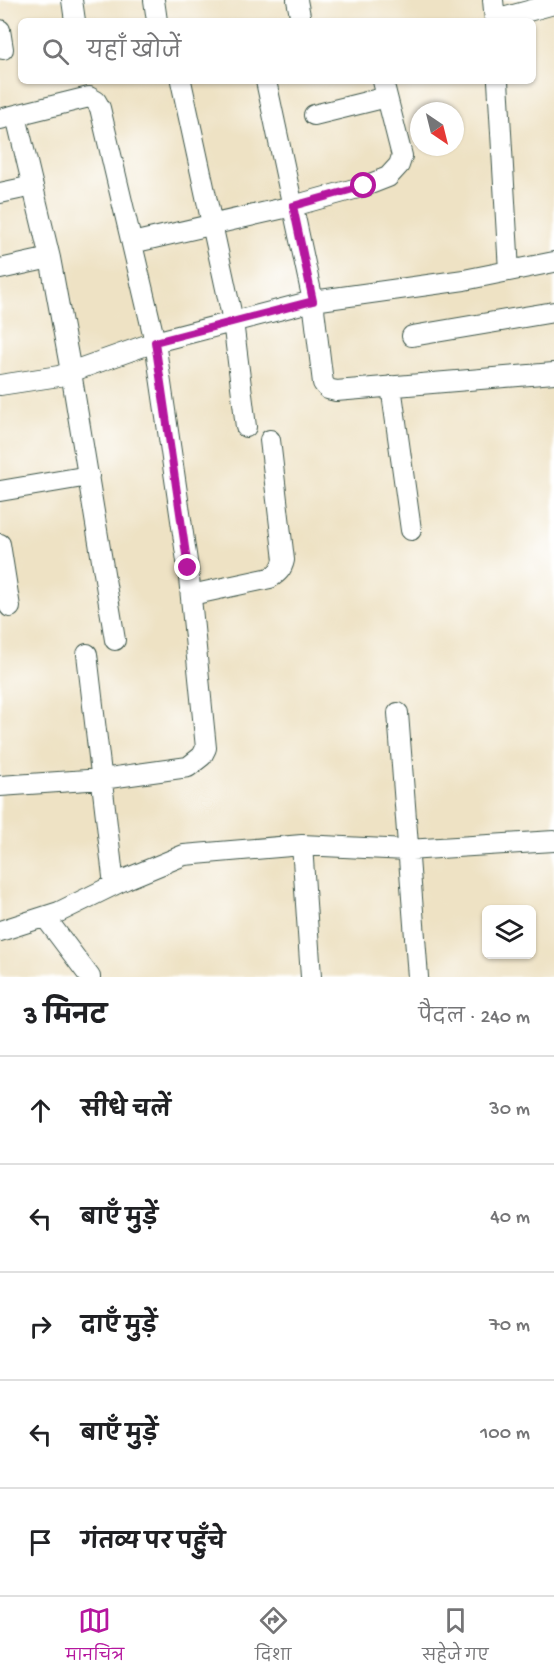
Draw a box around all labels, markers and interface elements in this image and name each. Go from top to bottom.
search box [18,18,536,84]
icon: search [39,35,72,68]
text: यहाँ खोजें [87,40,181,66]
north arrow [410,102,464,156]
route start [350,172,376,198]
route end [174,554,200,580]
map controls [482,905,536,959]
button: layers [482,905,536,959]
text: 3 मिनट [24,1003,107,1034]
text: पैदल · 240 m [418,1007,530,1030]
icon: ahead [24,1094,57,1127]
text: सीधे चलें [81,1099,171,1125]
text: 30 m [489,1099,530,1122]
icon: left [24,1202,57,1235]
text: बाएँ मुड़ें [81,1207,158,1233]
text: 40 m [490,1207,530,1230]
icon: right [24,1310,57,1343]
text: दाएँ मुड़ें [81,1315,157,1341]
text: 70 m [489,1315,530,1338]
icon: left [24,1418,57,1451]
text: बाएँ मुड़ें [81,1423,158,1449]
text: 100 m [480,1423,530,1446]
icon: arrive [24,1526,57,1559]
text: गंतव्य पर पहुँचे [81,1531,225,1557]
tab: मानचित्र [65,1604,124,1672]
tab: दिशा [255,1604,291,1672]
tab: सहेजे गए [422,1604,489,1672]

